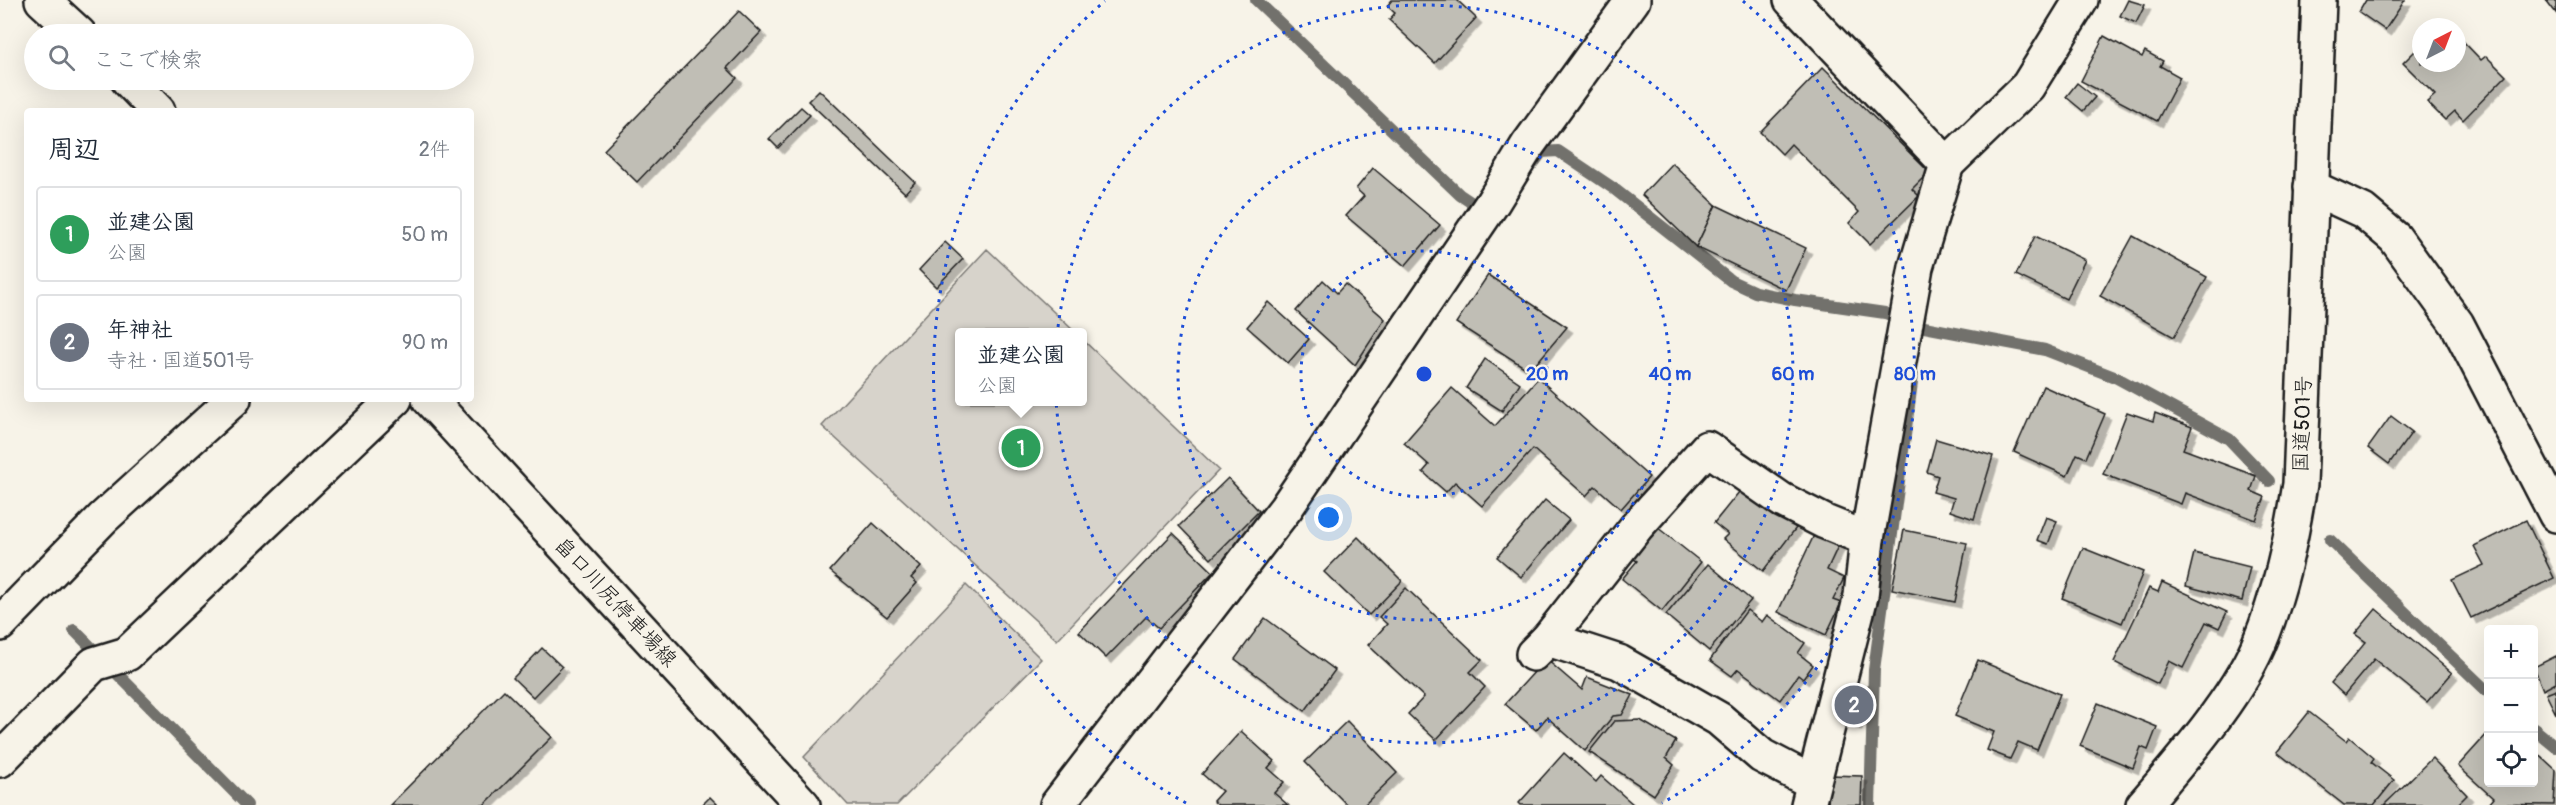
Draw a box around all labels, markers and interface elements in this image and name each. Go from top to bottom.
north arrow [2412,18,2466,72]
search box [24,24,474,90]
icon: search [45,41,78,74]
text: ここで検索 [93,46,203,74]
text: 周辺 [48,134,100,166]
text: 2件 [419,137,450,162]
text: 並建公園 [107,208,195,236]
text: 1 [66,222,73,247]
text: 50 m [401,222,448,247]
text: 公園 [107,240,147,265]
text: 年神社 [107,316,173,344]
popup [955,328,1087,406]
text: 2 [64,330,75,355]
text: 90 m [402,330,448,355]
text: 並建公園 [977,341,1065,369]
text: 寺社 · 国道501号 [107,348,254,373]
text: 20 m [1526,363,1568,386]
text: 40 m [1649,363,1691,386]
text: 60 m [1772,363,1814,386]
text: 80 m [1894,363,1936,386]
centre of rings [1414,364,1434,384]
text: 公園 [977,373,1017,398]
street label: 国道501号 [2287,375,2318,473]
pin: 1 [1002,426,1040,470]
your location [1314,503,1343,532]
street label: 畠口川尻停車場線 [548,532,683,673]
map controls [2484,625,2538,787]
button: + [2484,625,2538,679]
button: − [2484,679,2538,733]
pin: 2 [1834,682,1874,728]
button: locate [2484,733,2538,787]

